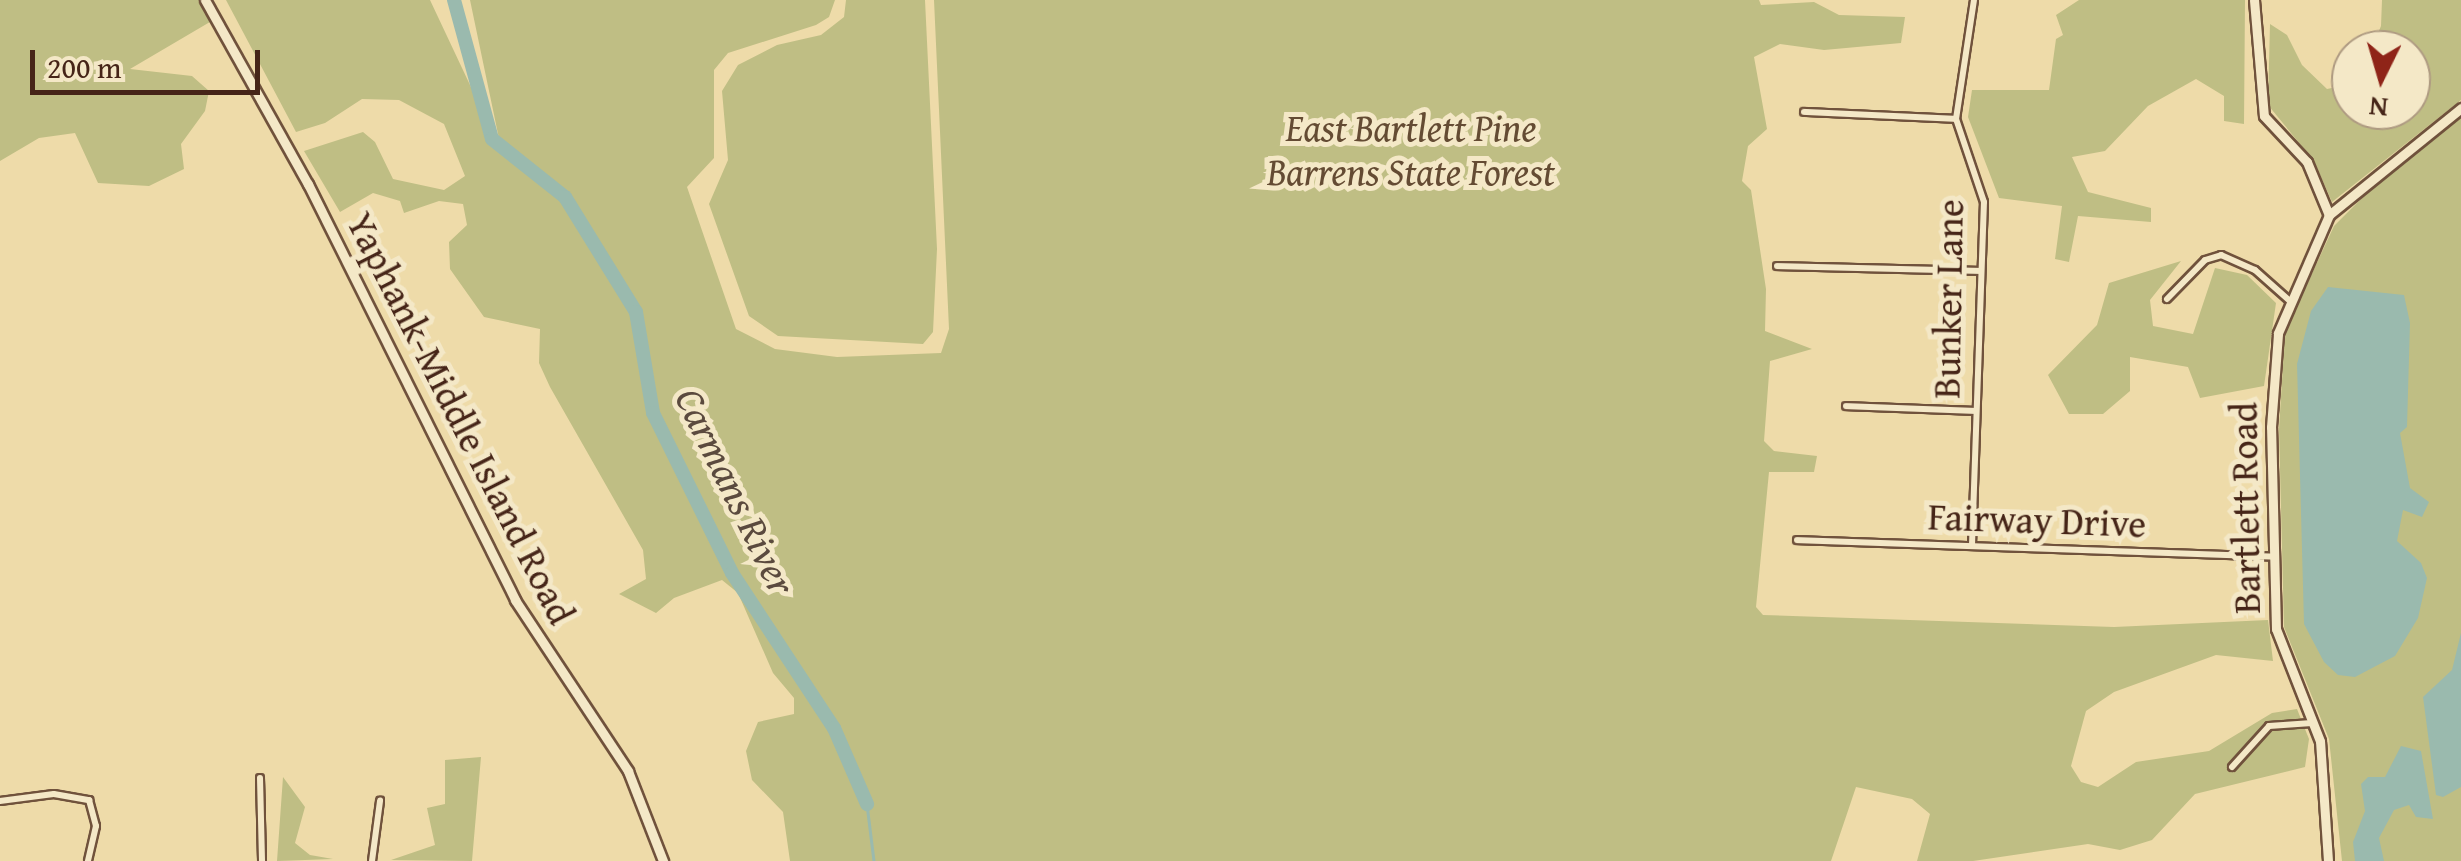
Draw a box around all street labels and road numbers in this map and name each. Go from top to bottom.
street label: Bunker Lane [1923,199,1973,399]
street label: Yaphank-Middle Island Road [337,204,585,632]
street label: Bartlett Road [2220,402,2270,614]
street label: Fairway Drive [1927,493,2147,547]

